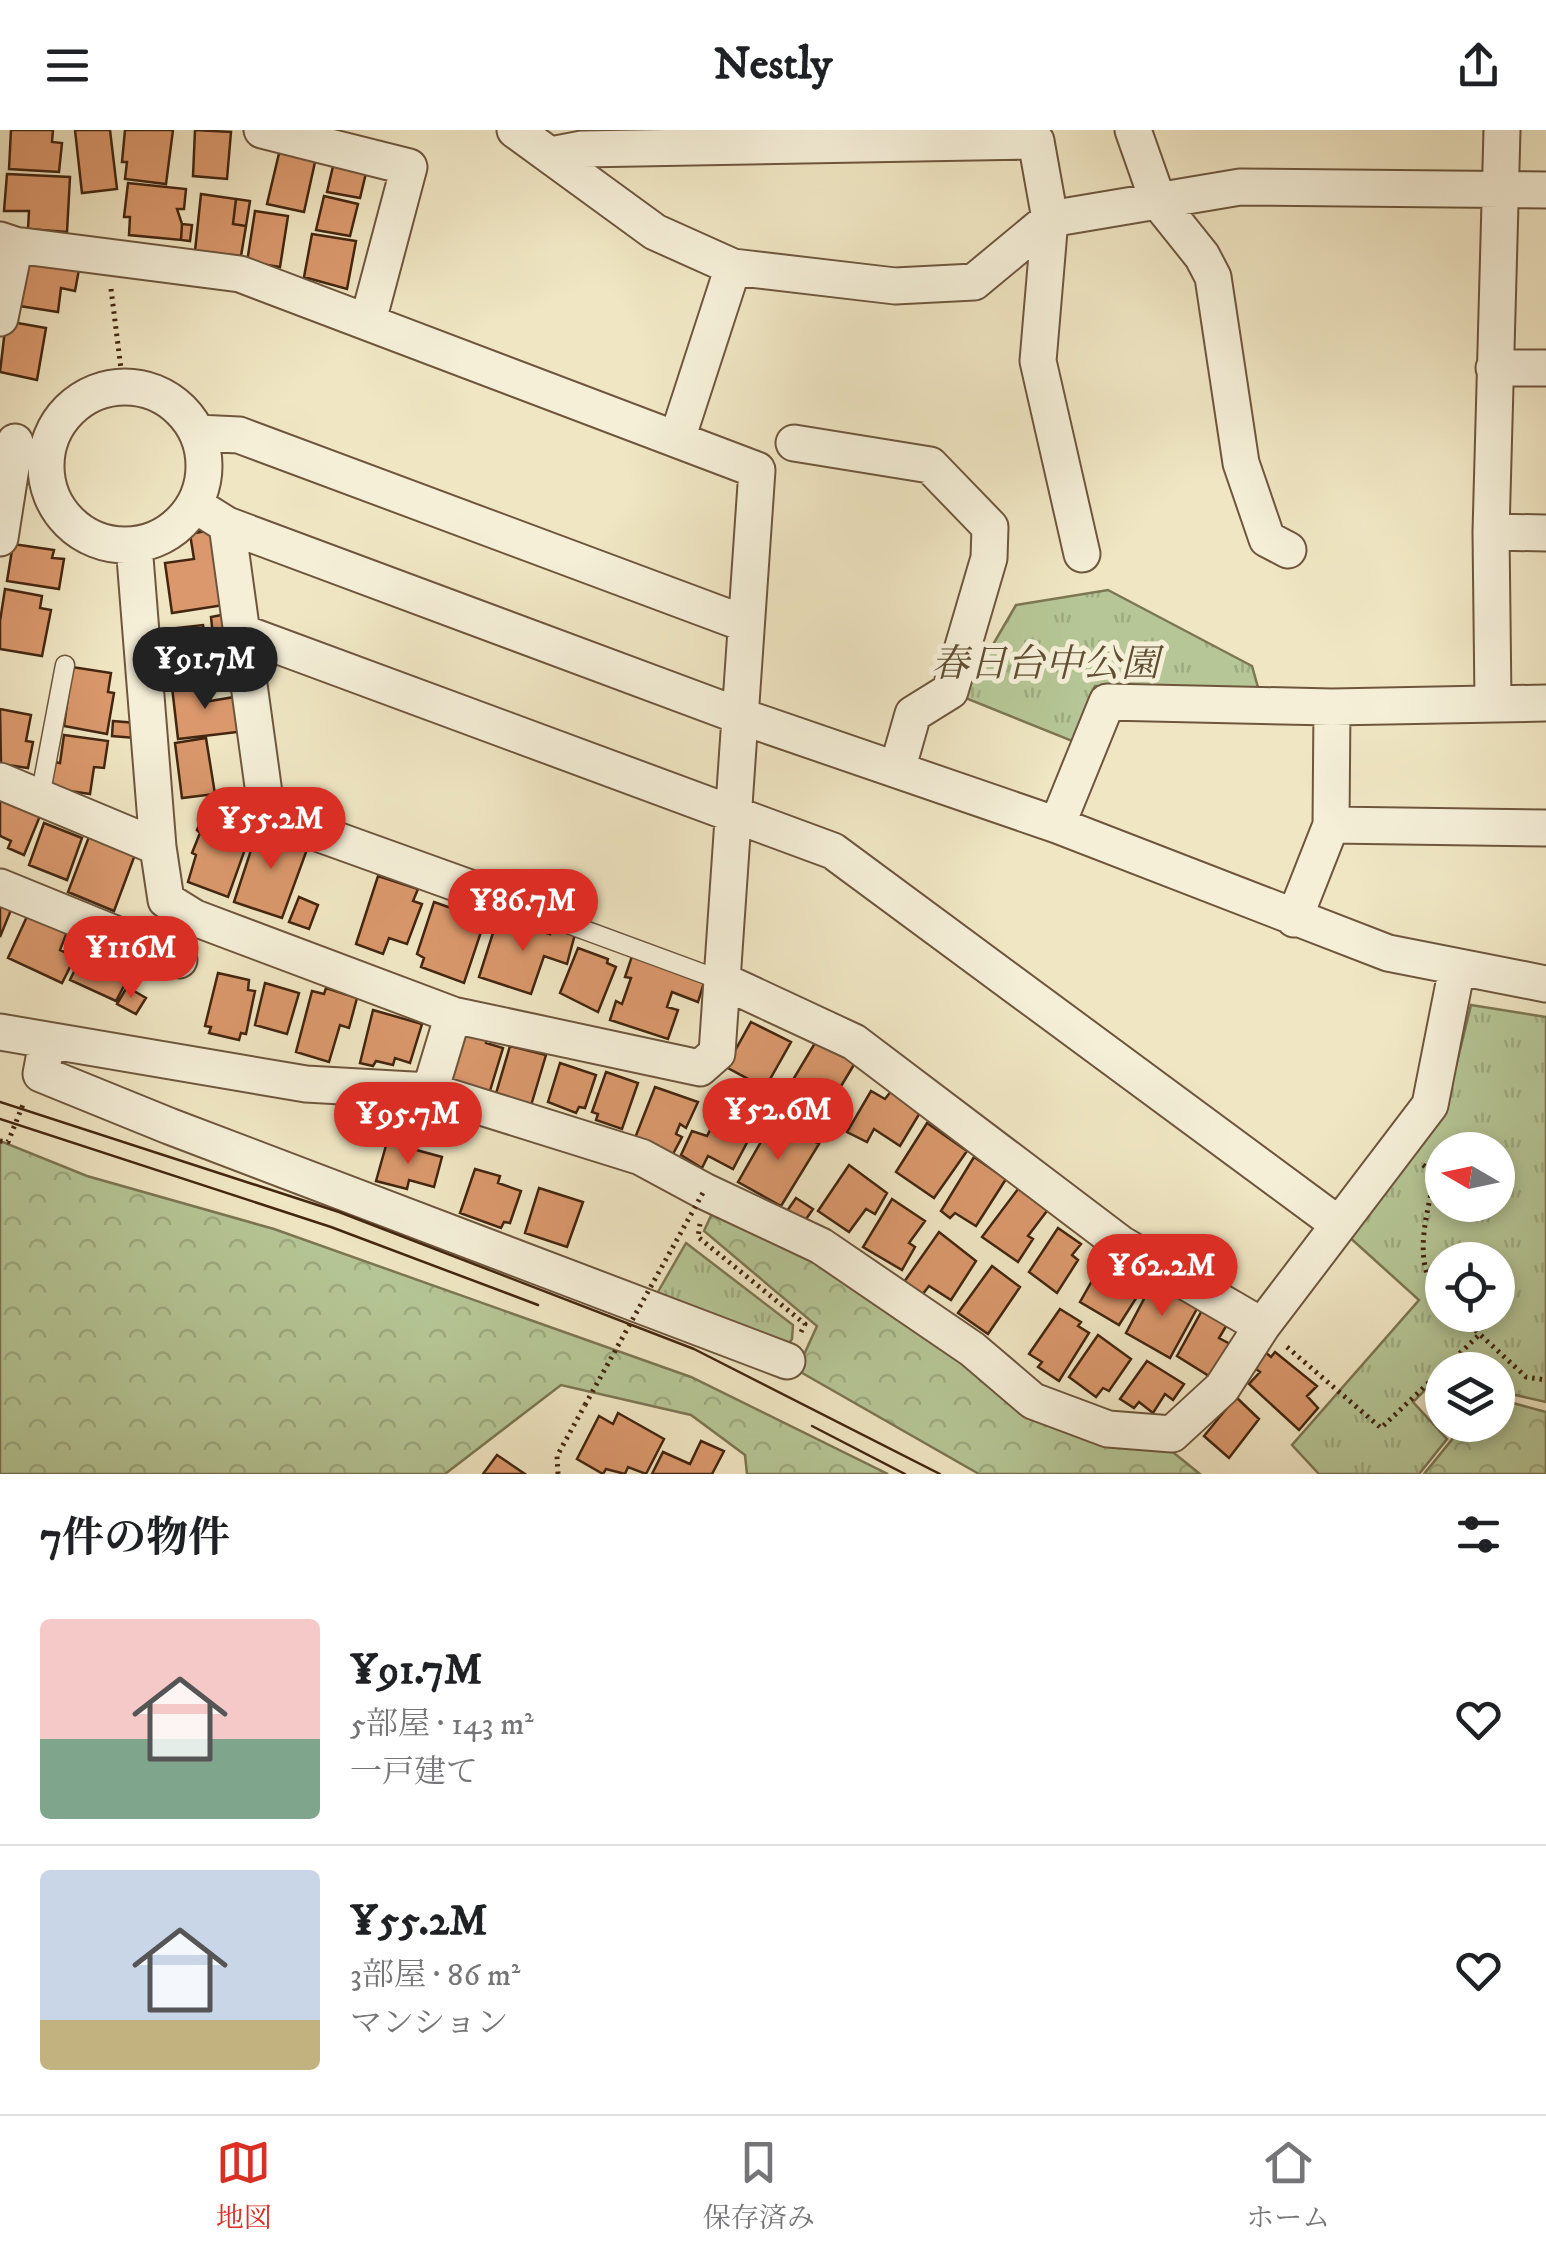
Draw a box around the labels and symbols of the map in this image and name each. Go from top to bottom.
pin: ¥91.7M [124,627,286,712]
park label: 春日台中公園 [931,641,1165,689]
pin: ¥55.2M [190,787,352,872]
pin: ¥86.7M [442,869,604,954]
pin: ¥116M [61,916,201,1001]
pin: ¥52.6M [697,1078,859,1163]
pin: ¥95.7M [327,1082,489,1167]
north arrow [1425,1132,1515,1222]
pin: ¥62.2M [1081,1234,1243,1319]

